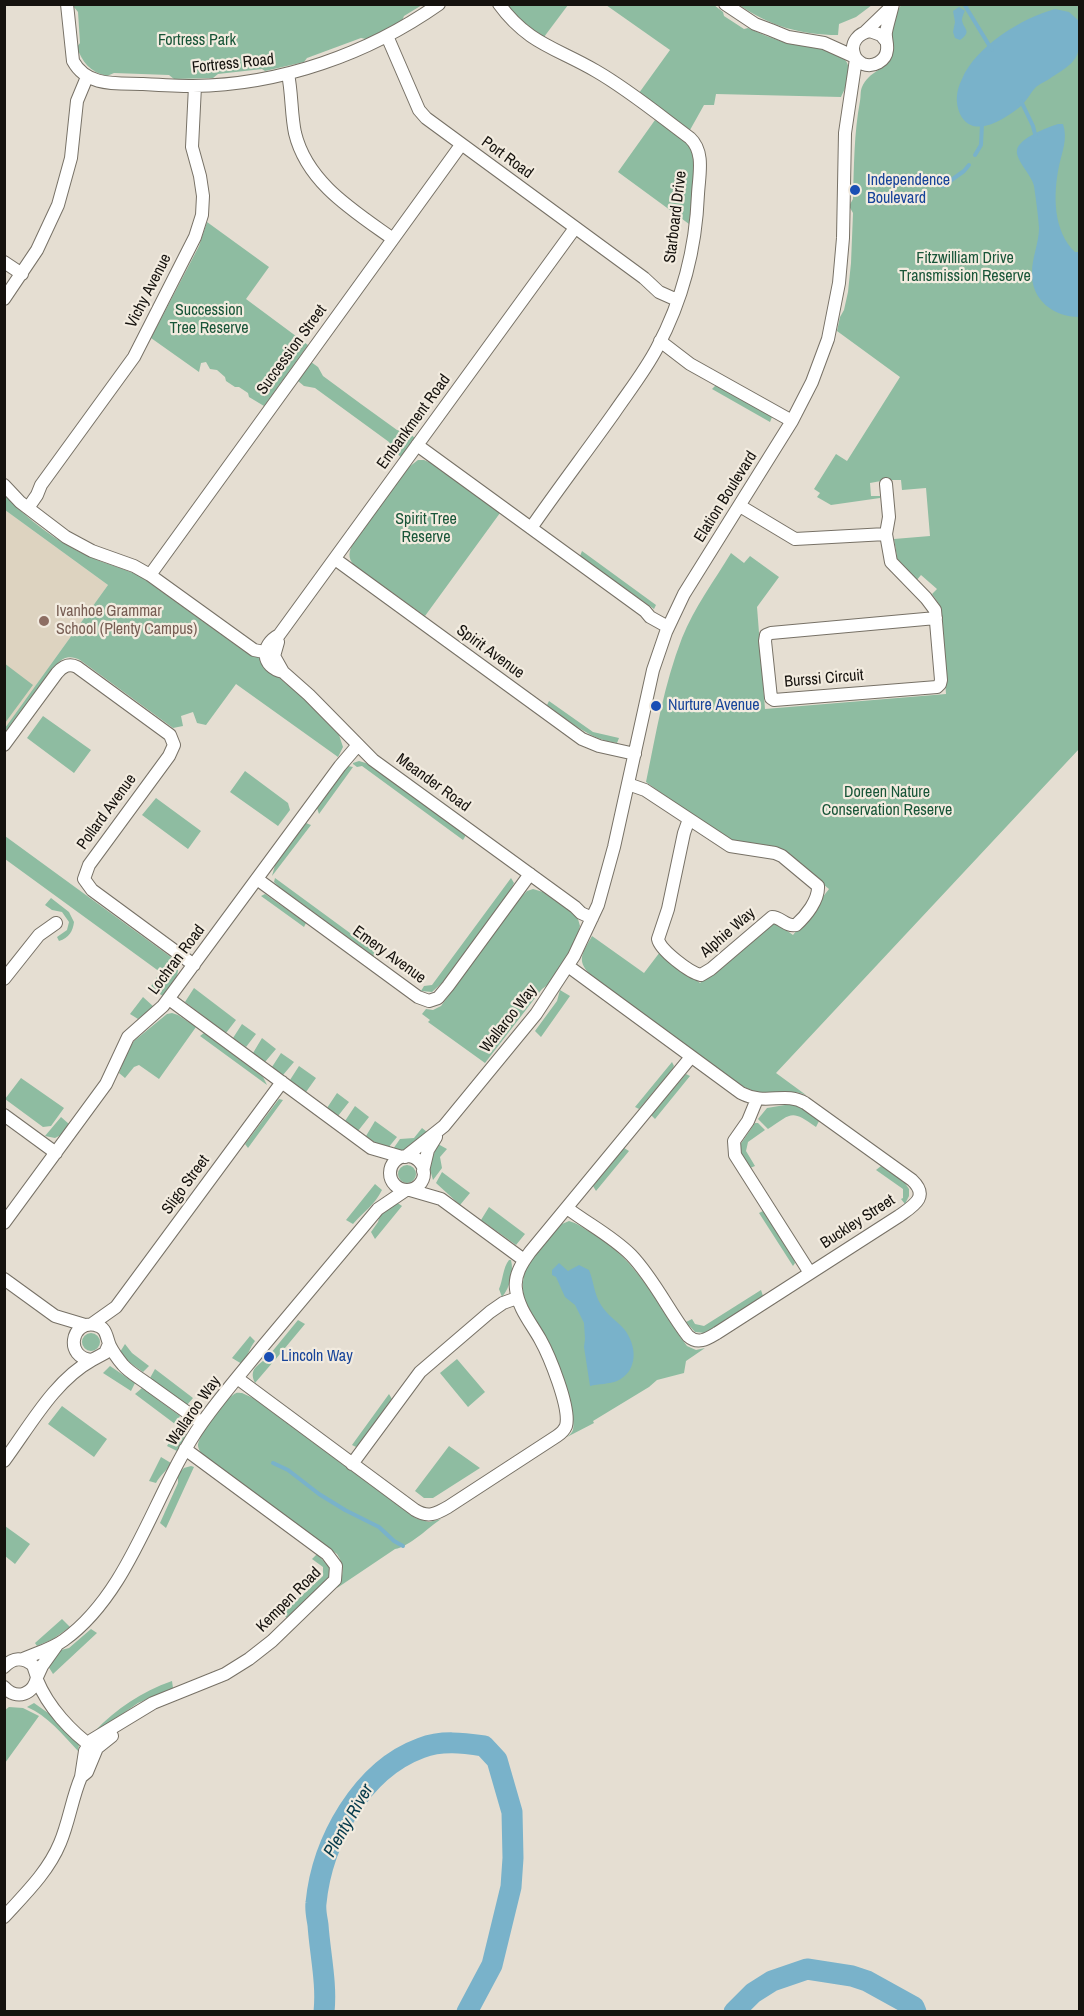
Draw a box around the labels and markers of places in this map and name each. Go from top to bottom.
place label: Independence Boulevard [867,171,950,209]
marker: Independence Boulevard [848,183,862,197]
place label: Ivanhoe Grammar School (Plenty Campus) [56,602,197,640]
marker: Ivanhoe Grammar School (Plenty Campus) [37,614,51,628]
place label: Nurture Avenue [668,696,760,716]
marker: Nurture Avenue [649,699,663,713]
place label: Lincoln Way [281,1347,353,1367]
marker: Lincoln Way [262,1350,276,1364]

